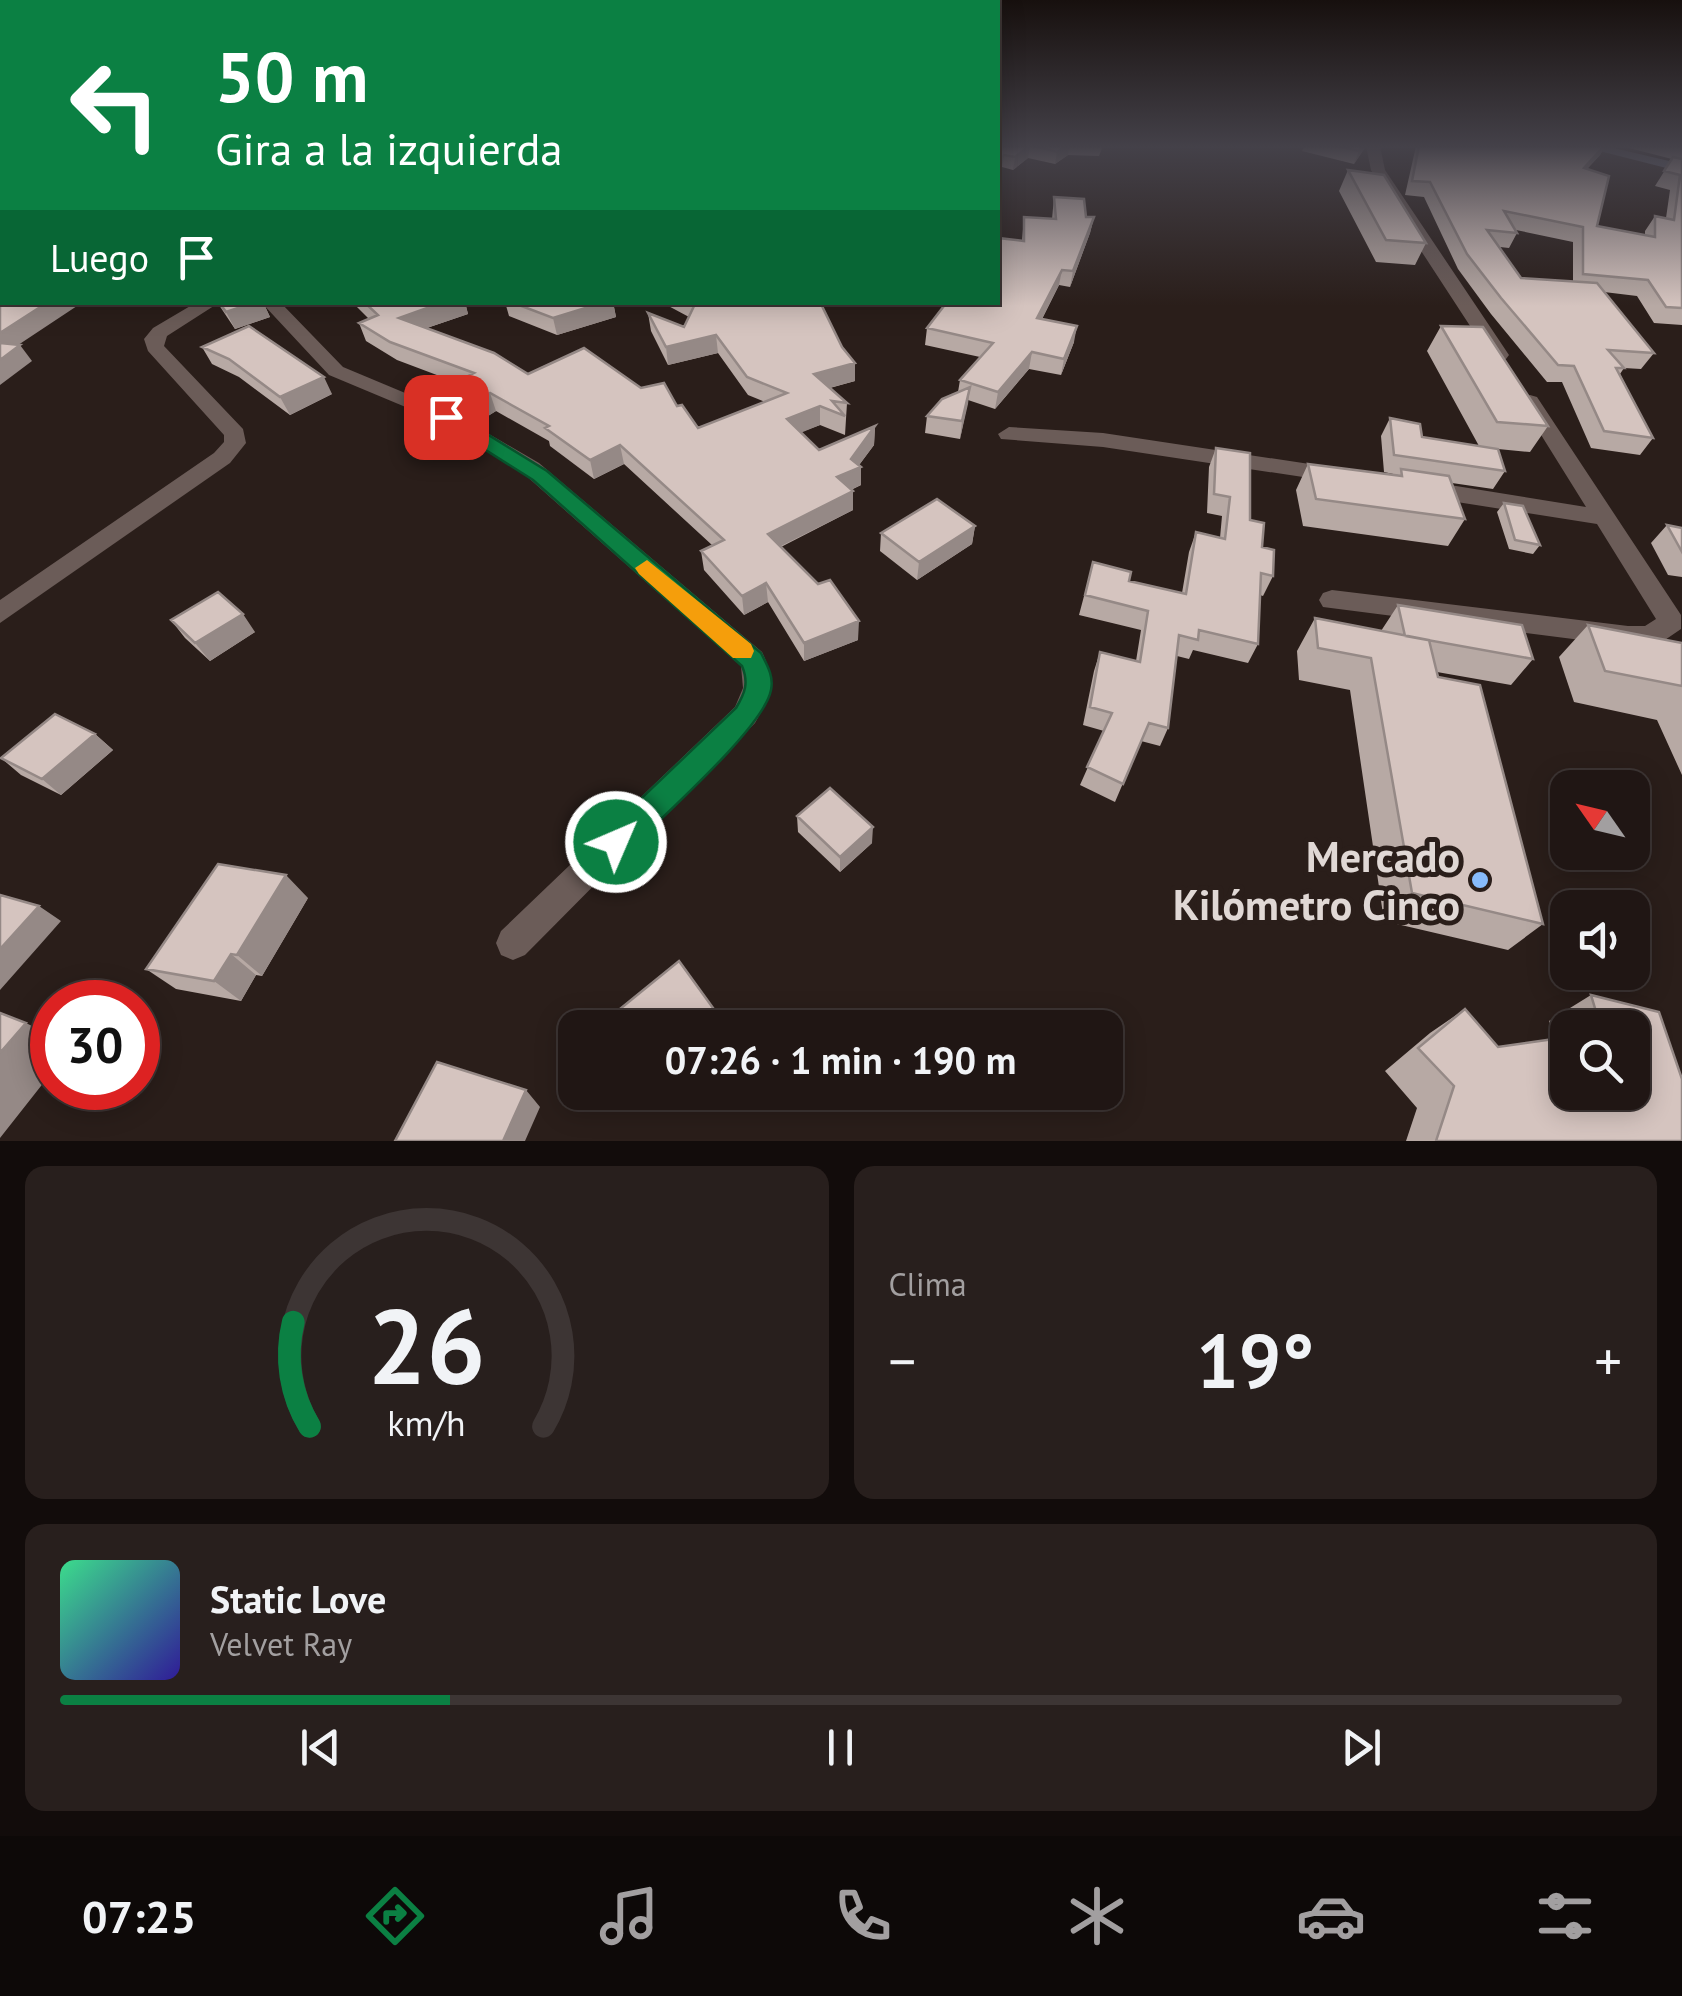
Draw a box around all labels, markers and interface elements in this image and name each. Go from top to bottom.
text: 50 m [215,31,368,121]
icon: left [50,40,180,170]
text: Gira a la izquierda [215,119,563,177]
icon: arrive [169,230,224,285]
text: Luego [50,233,149,282]
pin [404,375,489,460]
icon: arrive [419,390,474,445]
north arrow [1550,770,1650,870]
map controls [1550,770,1650,1110]
position arrow [564,790,668,894]
place label: Mercado Kilómetro Cinco [1173,829,1460,932]
marker: Mercado Kilómetro Cinco [1469,869,1491,891]
button: sound [1550,890,1650,990]
speed limit sign: 30 [30,980,160,1110]
button: search [1550,1010,1650,1110]
text: 07:26 · 1 min · 190 m [665,1035,1016,1084]
text: Clima [889,1263,967,1305]
text: 26 [368,1278,486,1413]
text: 19° [1196,1312,1314,1409]
text: − [889,1325,916,1396]
text: + [1594,1325,1622,1396]
text: km/h [388,1400,466,1446]
text: Static Love [210,1574,386,1623]
text: Velvet Ray [210,1623,352,1665]
icon: previous [293,1720,348,1775]
icon: pause [813,1720,868,1775]
icon: next [1334,1720,1389,1775]
icon: directions [360,1881,430,1951]
icon: music [594,1881,664,1951]
icon: phone [828,1881,898,1951]
icon: climate [1062,1881,1132,1951]
icon: car [1296,1881,1366,1951]
icon: filters [1530,1881,1600,1951]
text: 07:25 [82,1887,196,1945]

